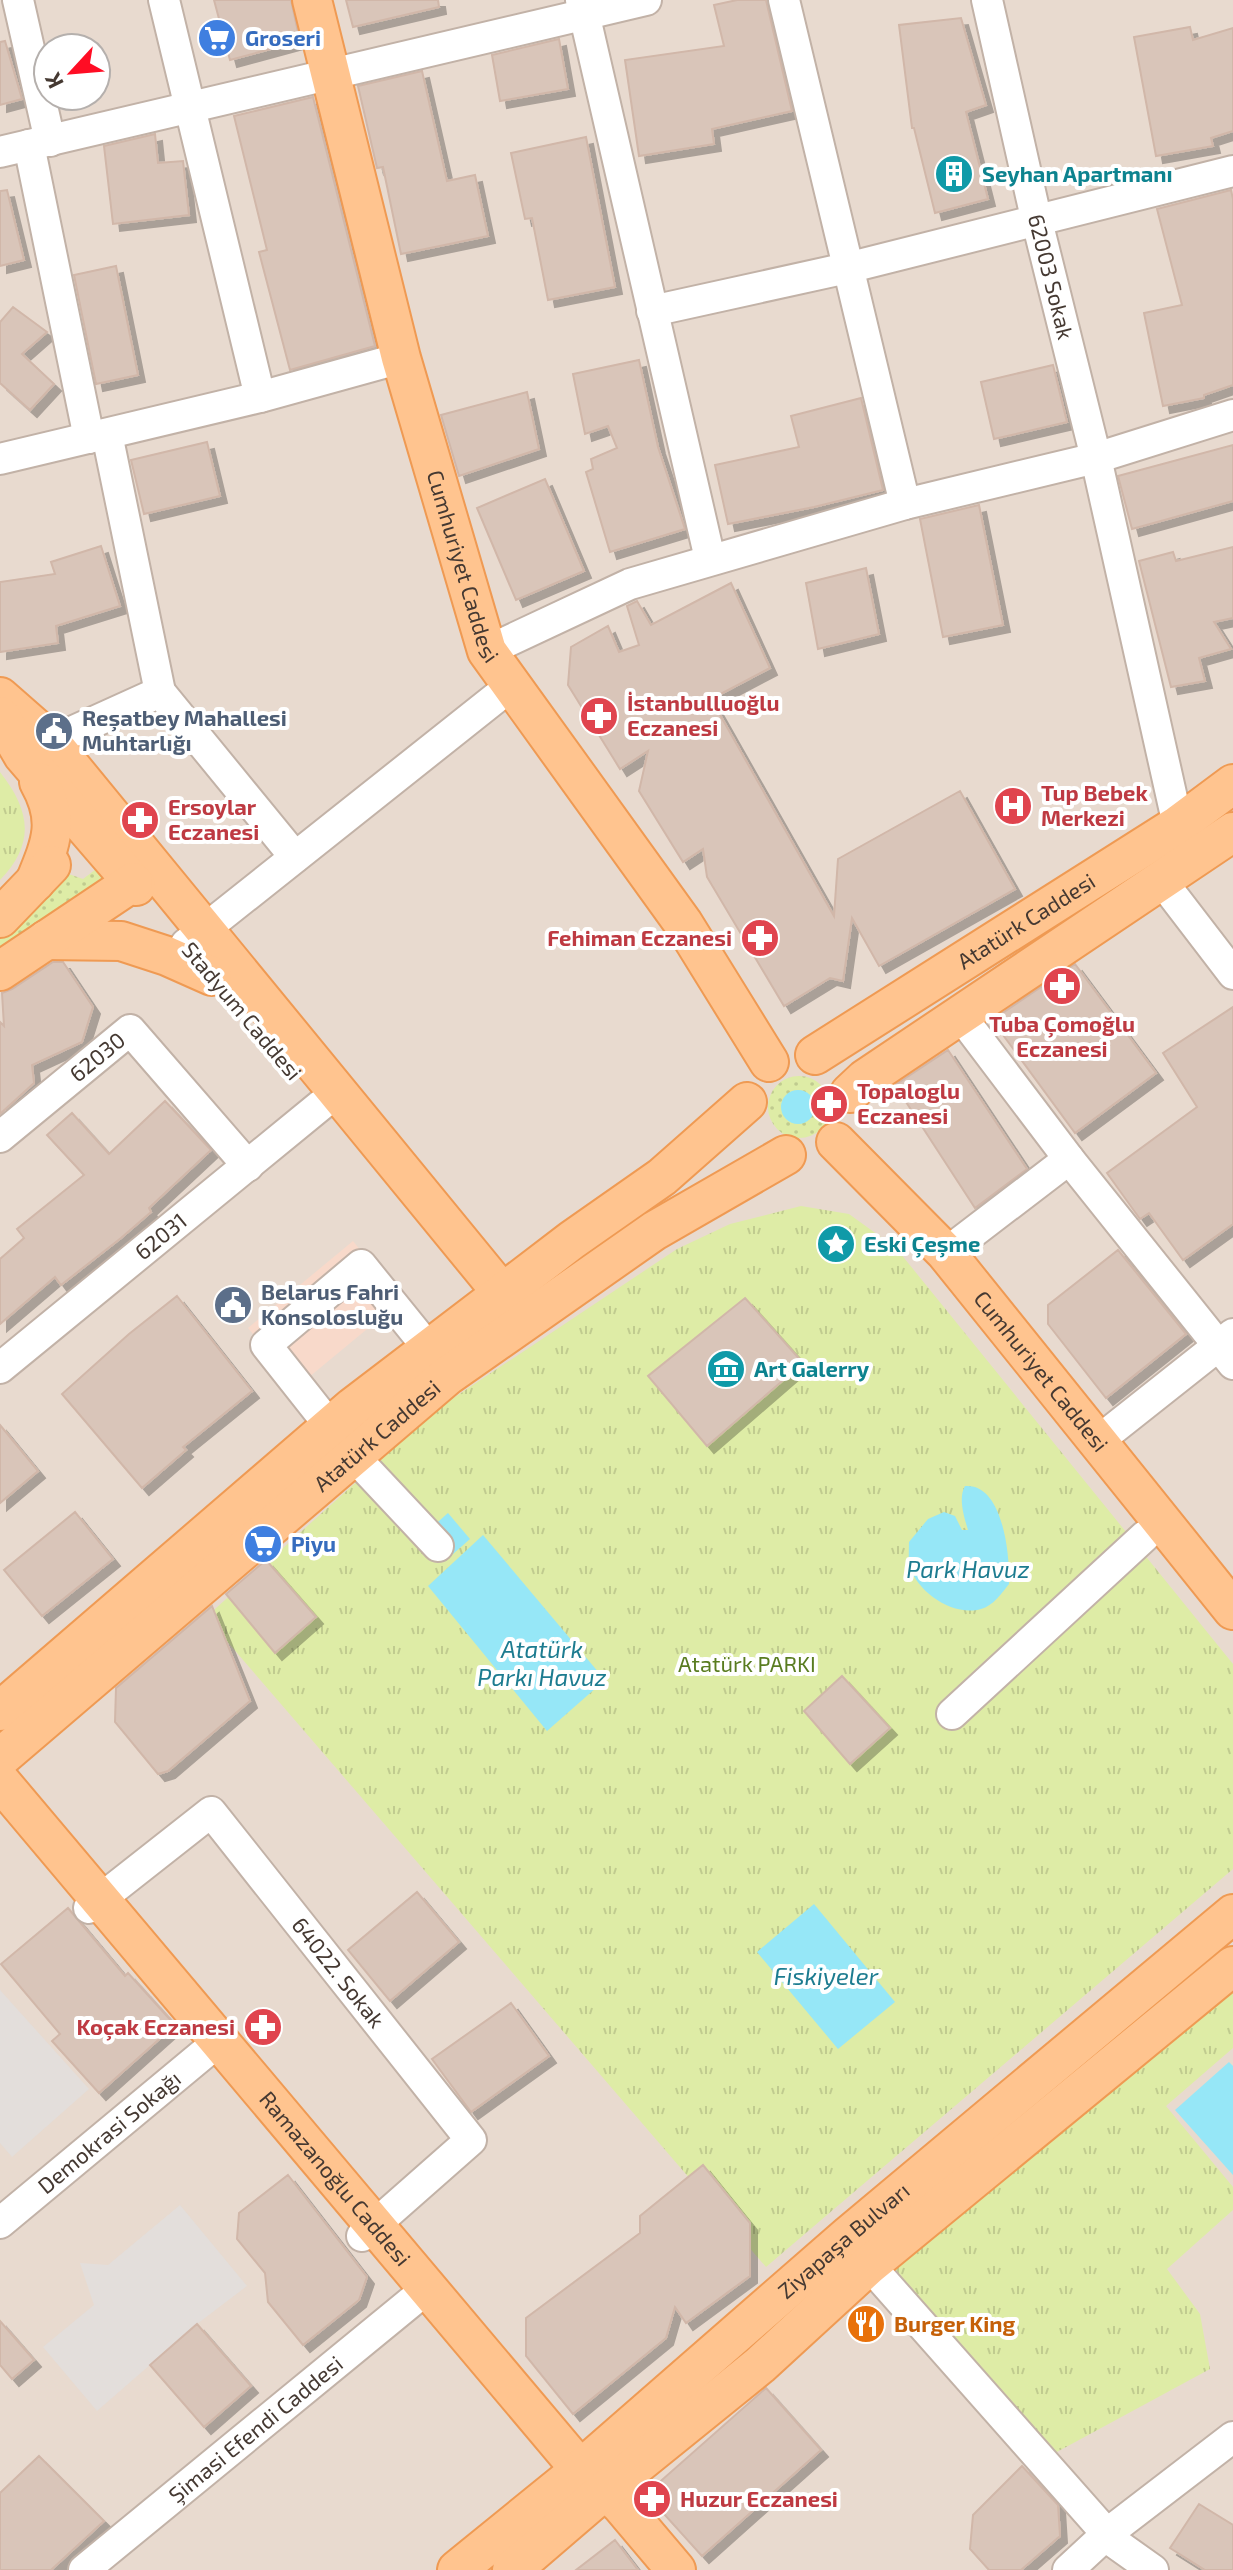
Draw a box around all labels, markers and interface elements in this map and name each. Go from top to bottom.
supermarket icon: Groseri [196,17,238,59]
place label: Groseri [245,24,321,50]
north arrow [32,32,112,112]
text: K [38,69,68,93]
building icon: Seyhan Apartmanı [933,153,975,195]
place label: Seyhan Apartmanı [982,160,1173,187]
street label: 62003 Sokak [1024,211,1080,342]
street label: Cumhuriyet Caddesi [423,467,505,667]
place label: İstanbulluoğlu Eczanesi [627,689,780,740]
pharmacy icon: İstanbulluoğlu Eczanesi [578,695,620,737]
place label: Reşatbey Mahallesi Muhtarlığı [82,704,287,755]
public building icon: Reşatbey Mahallesi Muhtarlığı [33,710,75,752]
place label: Tup Bebek Merkezi [1041,779,1148,830]
hospital icon: Tup Bebek Merkezi [992,785,1034,827]
place label: Ersoylar Eczanesi [168,793,259,844]
pharmacy icon: Ersoylar Eczanesi [119,799,161,841]
street label: Atatürk Caddesi [952,867,1099,974]
pharmacy icon: Fehiman Eczanesi [739,917,781,959]
place label: Fehiman Eczanesi [547,924,732,950]
street label: Stadyum Caddesi [178,936,308,1085]
pharmacy icon: Tuba Çomoğlu Eczanesi [1041,965,1083,1007]
place label: Tuba Çomoğlu Eczanesi [989,1010,1135,1061]
street label: 62030 [64,1026,130,1086]
place label: Topaloglu Eczanesi [857,1077,960,1128]
pharmacy icon: Topaloglu Eczanesi [808,1083,850,1125]
street label: 62031 [129,1207,191,1264]
place icon: Eski Çeşme [815,1223,857,1265]
place label: Eski Çeşme [864,1230,980,1258]
place label: Belarus Fahri Konsolosluğu [261,1278,403,1329]
public building icon: Belarus Fahri Konsolosluğu [212,1284,254,1326]
street label: Cumhuriyet Caddesi [969,1285,1114,1456]
museum icon: Art Galerry [705,1348,747,1390]
place label: Art Galerry [754,1355,870,1382]
street label: Atatürk Caddesi [308,1374,445,1496]
supermarket icon: Piyu [242,1523,284,1565]
place label: Piyu [291,1530,336,1557]
water label: Park Havuz [906,1554,1030,1583]
water label: Atatürk Parkı Havuz [477,1634,607,1691]
park label: Atatürk PARKI [678,1650,816,1676]
street label: 64022. Sokak [287,1911,391,2032]
water label: Fiskiyeler [774,1961,879,1990]
pharmacy icon: Koçak Eczanesi [242,2006,284,2048]
place label: Koçak Eczanesi [76,2013,235,2041]
street label: Demokrasi Sokağı [32,2065,185,2198]
street label: Ramazanoğlu Caddesi [255,2085,417,2271]
street label: Ziyapaşa Bulvarı [772,2176,914,2303]
restaurant icon: Burger King [845,2303,887,2345]
place label: Burger King [894,2310,1016,2336]
street label: Şimasi Efendi Caddesi [163,2350,347,2509]
pharmacy icon: Huzur Eczanesi [631,2478,673,2520]
place label: Huzur Eczanesi [680,2485,838,2511]

